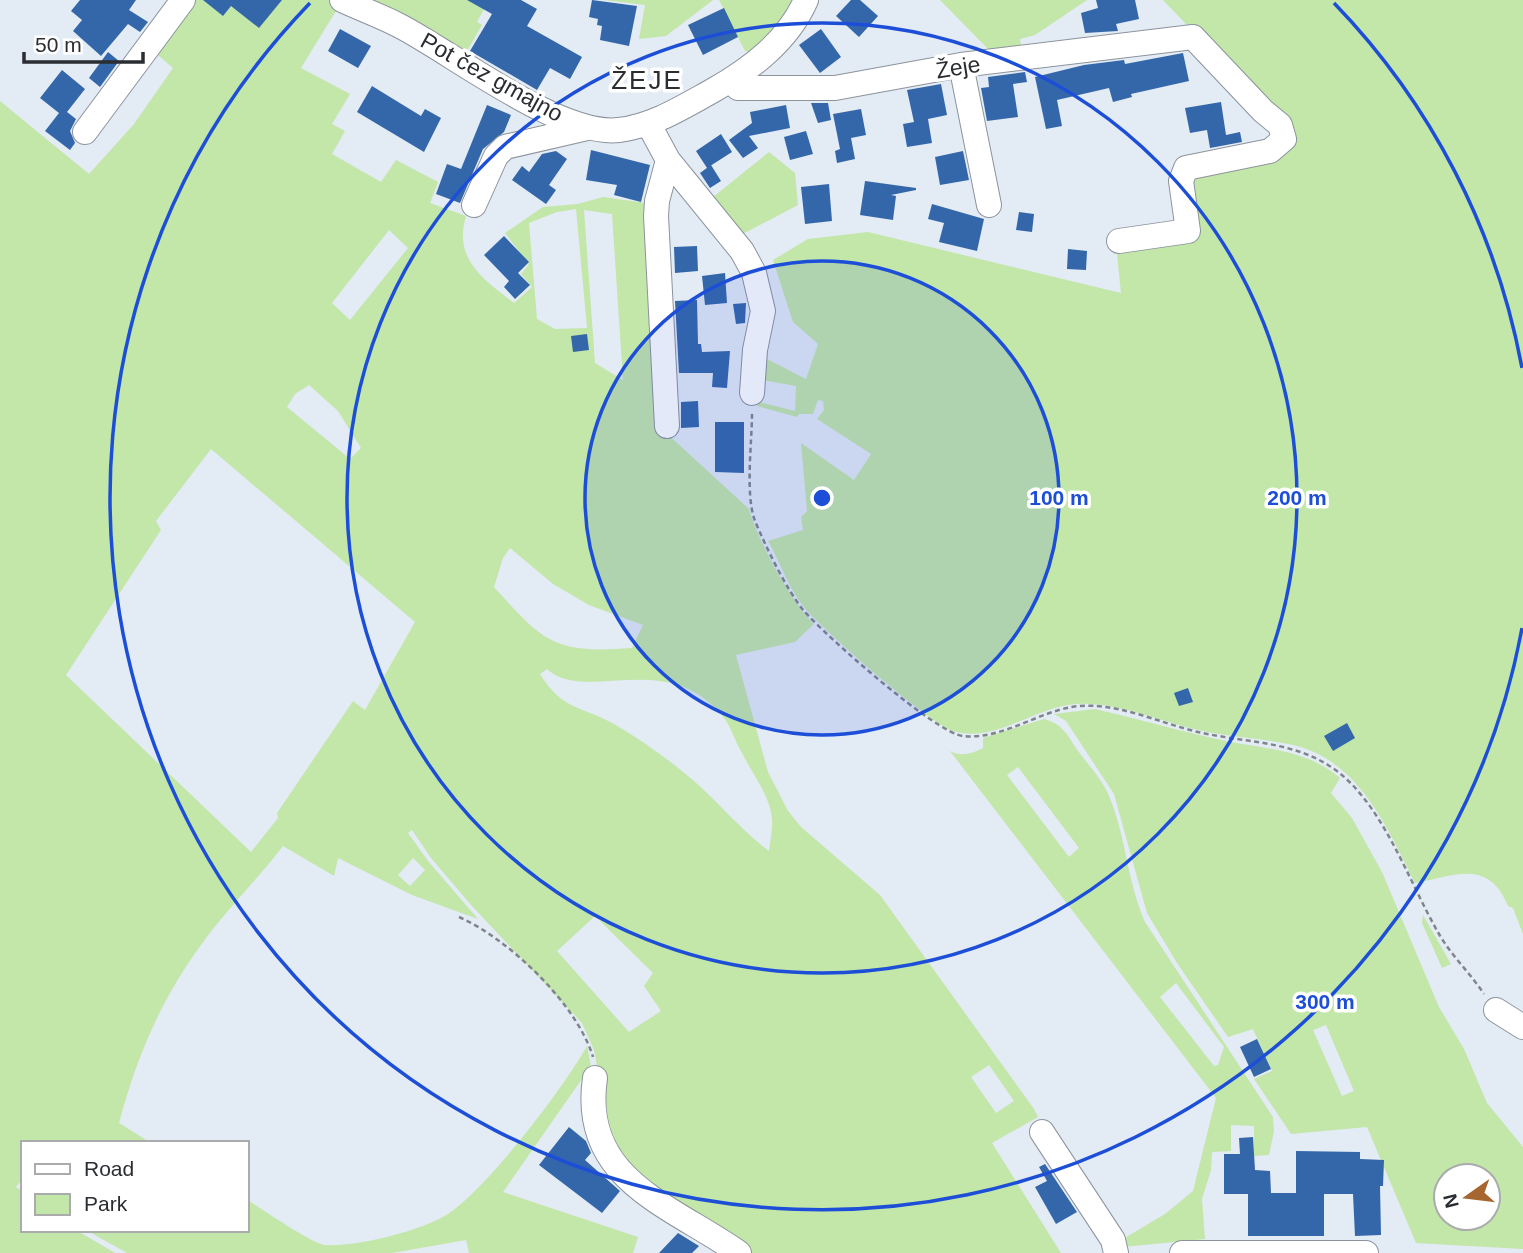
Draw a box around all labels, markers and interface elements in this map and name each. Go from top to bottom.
scale bar [24,21,144,65]
street label: Pot čez gmajno [416,27,568,127]
text: 50 m [35,33,82,56]
street label: Žeje [934,51,982,83]
district label: ŽEJE [611,65,683,95]
centre of rings [810,486,834,510]
text: 100 m [1029,486,1089,509]
text: 200 m [1267,486,1327,509]
text: 300 m [1295,990,1355,1013]
legend [21,1141,248,1232]
text: Road [84,1157,134,1180]
north arrow [1432,1162,1502,1232]
text: Park [84,1192,128,1215]
text: N [1439,1192,1463,1210]

